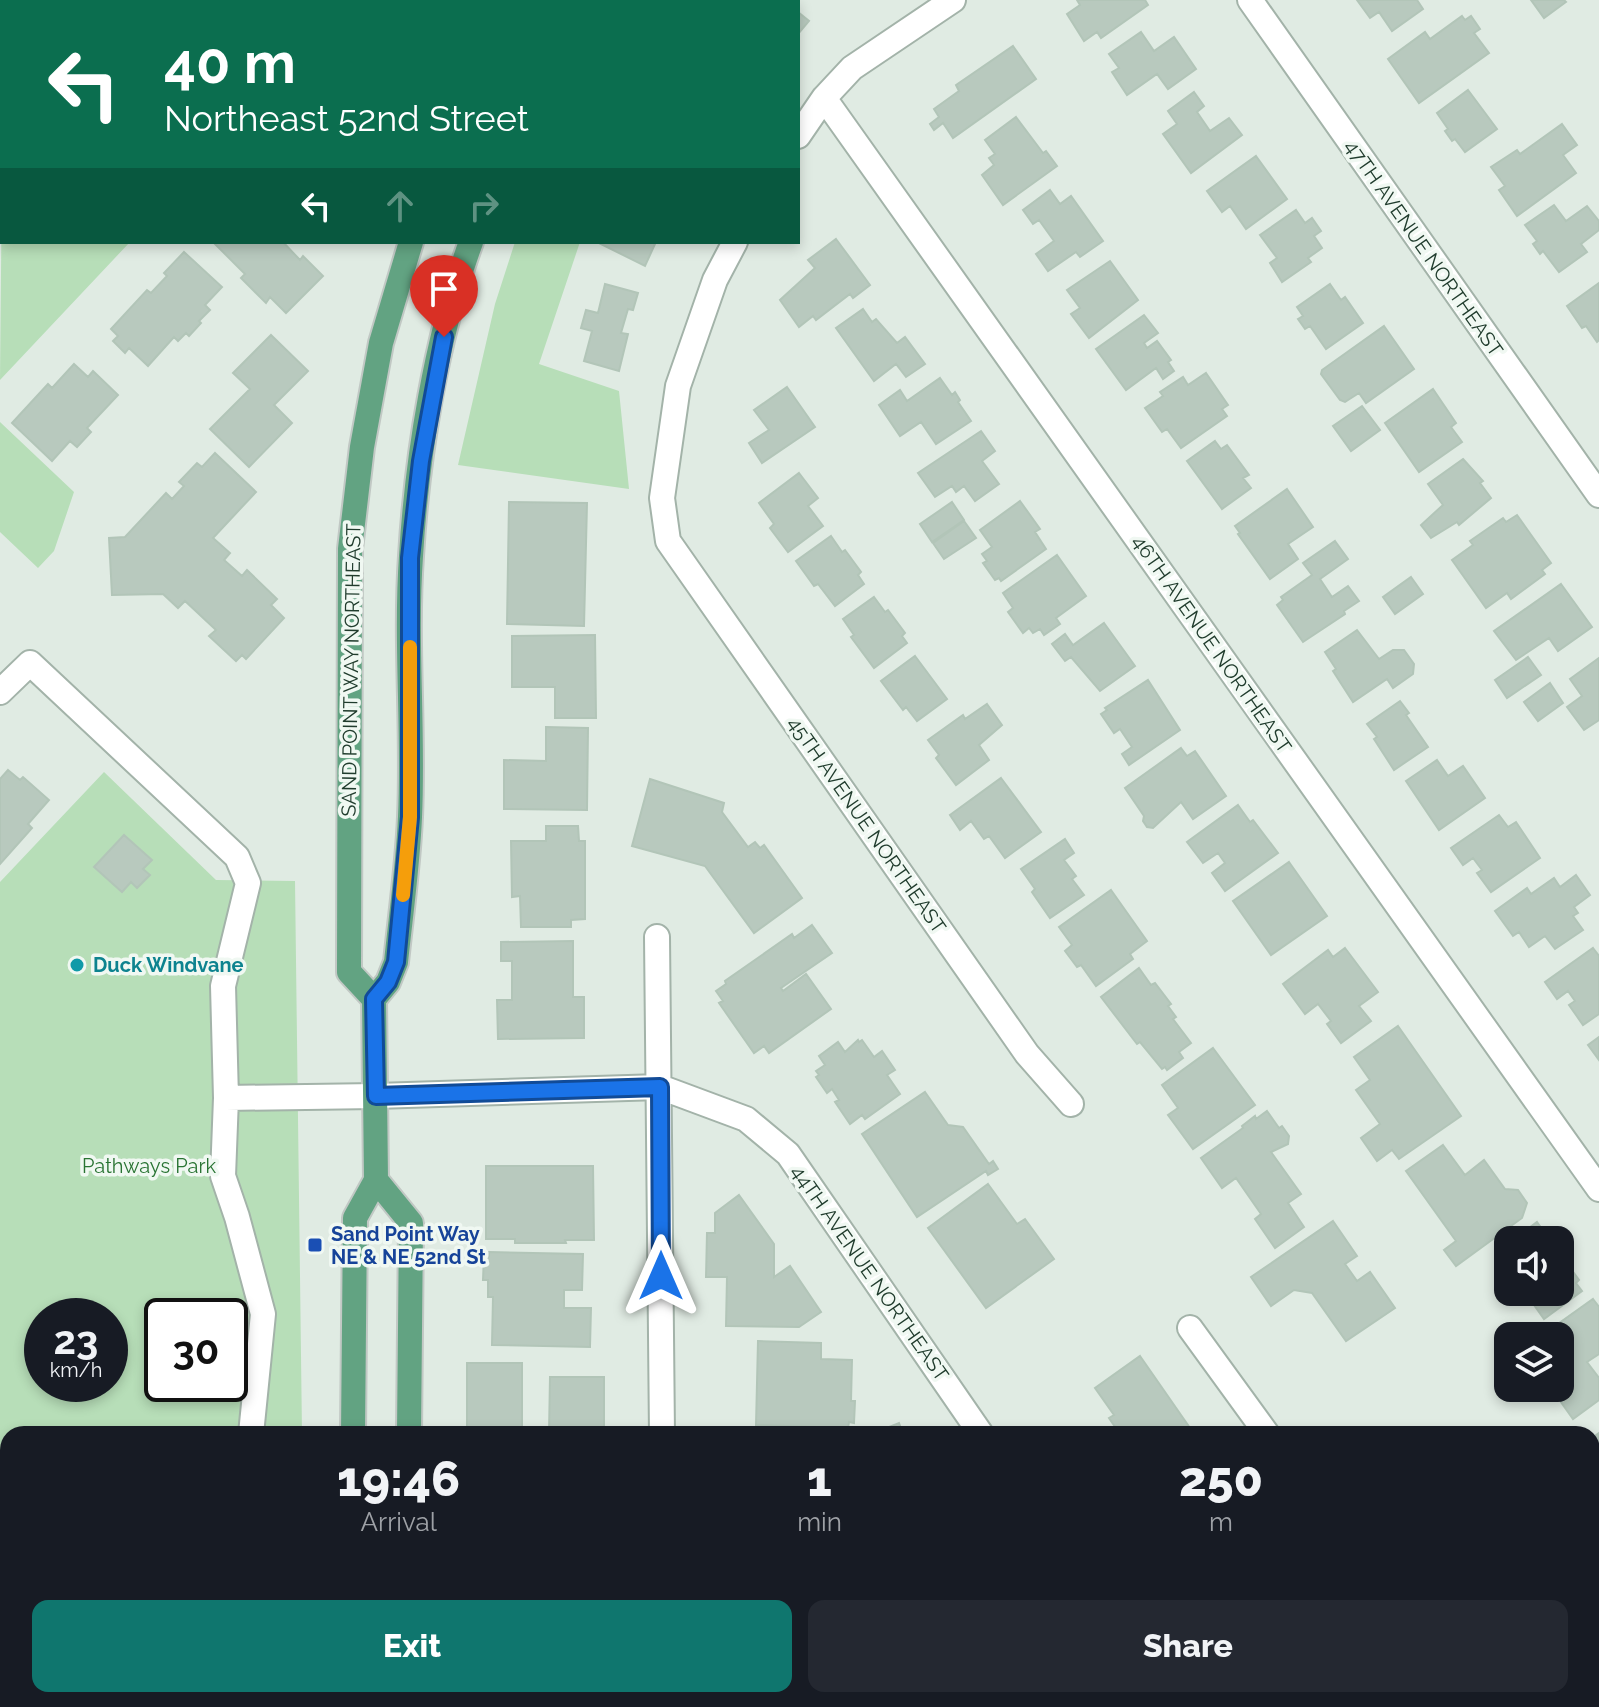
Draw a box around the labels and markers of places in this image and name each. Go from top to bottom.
pin [410,255,478,337]
place label: Duck Windvane [93,953,244,977]
marker: Duck Windvane [68,956,86,974]
place label: Sand Point Way NE & NE 52nd St [331,1222,486,1269]
marker: Sand Point Way NE & NE 52nd St [306,1236,324,1254]

